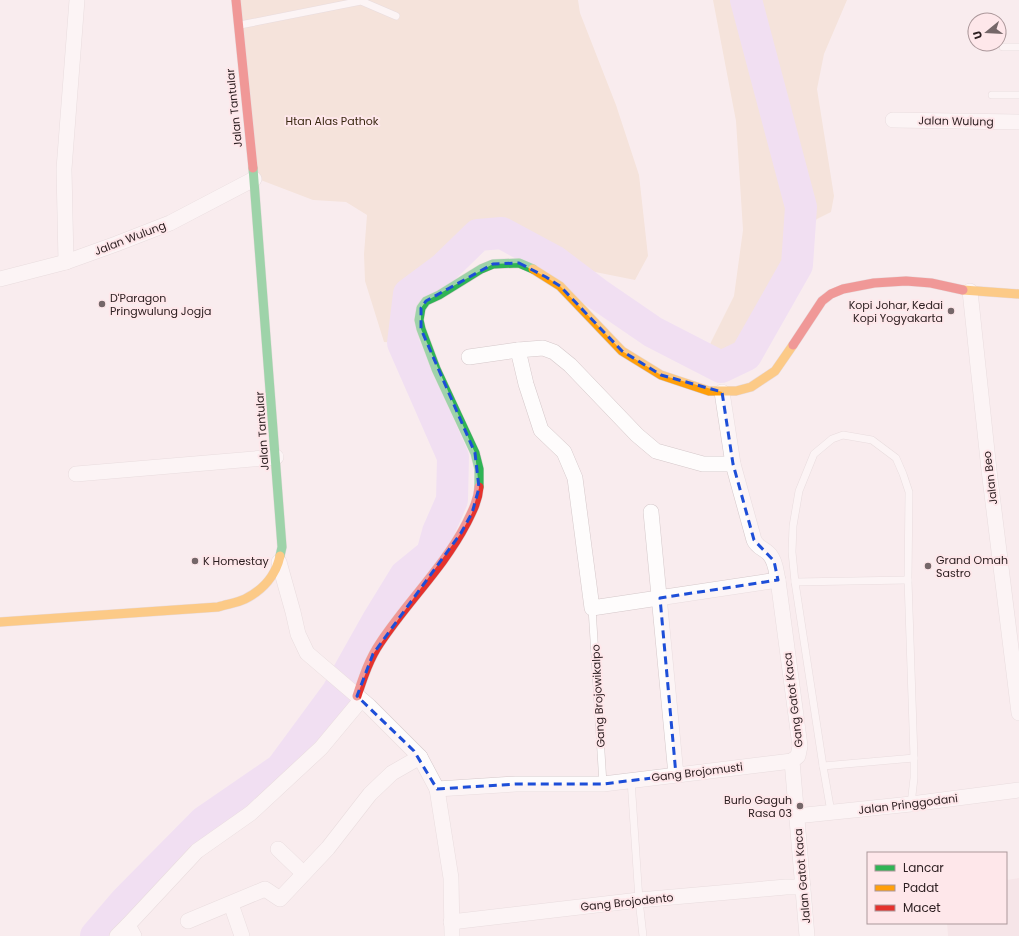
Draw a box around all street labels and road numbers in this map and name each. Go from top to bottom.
street label: Jalan Tantular [222,68,246,148]
street label: Jalan Wulung [918,112,994,130]
street label: Jalan Wulung [92,217,168,259]
street label: Jalan Tantular [251,391,273,471]
street label: Jalan Beo [979,450,1001,506]
street label: Gang Brojowikalpo [587,644,609,748]
street label: Gang Gatot Kaca [779,652,807,748]
street label: Gang Brojomusti [650,758,744,786]
street label: Jalan Pringgodani [857,790,959,818]
street label: Jalan Gatot Kaca [790,828,814,924]
street label: Gang Brojodento [580,889,674,915]

